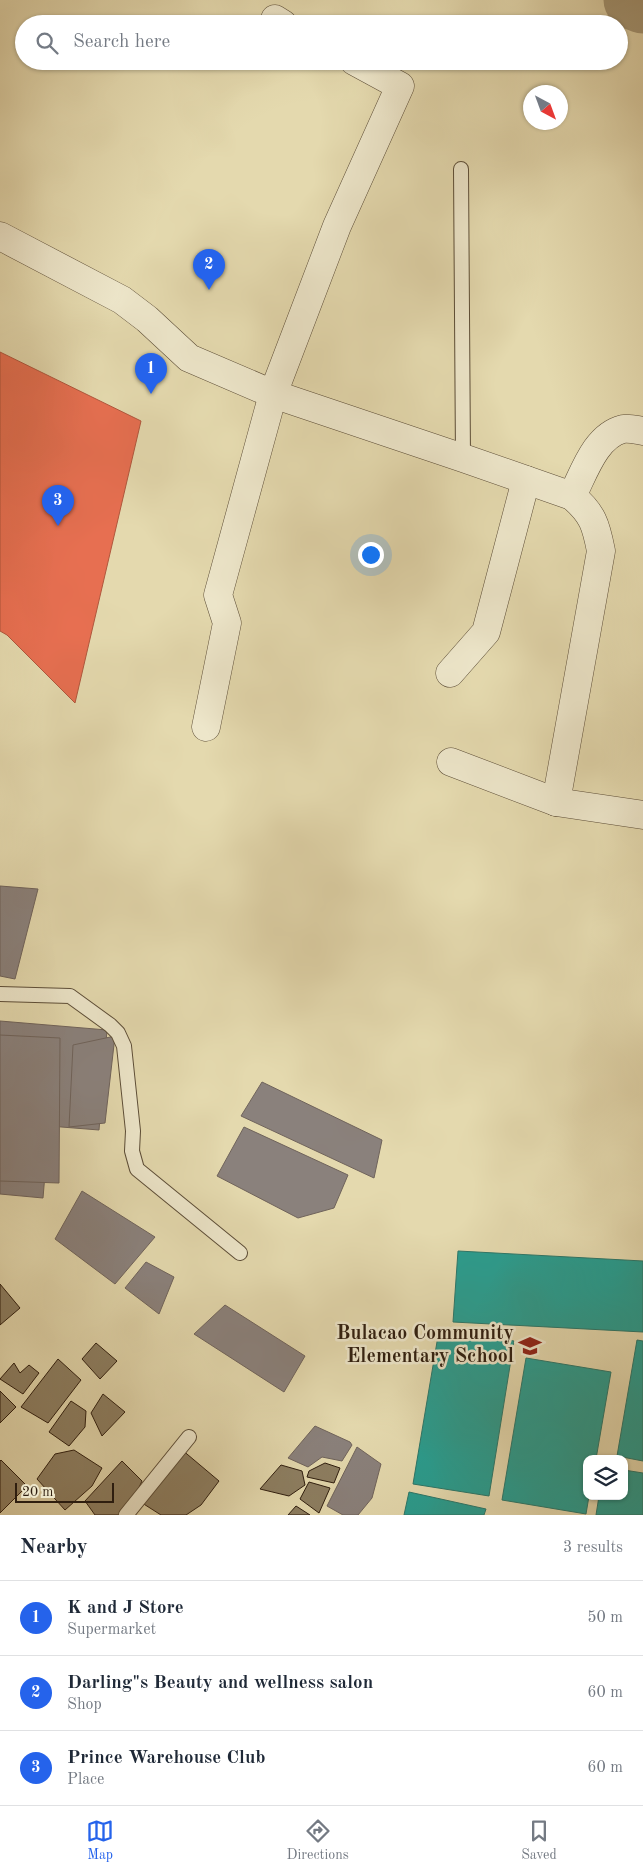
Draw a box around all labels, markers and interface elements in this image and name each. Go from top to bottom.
search box [15,15,628,70]
icon: search [33,29,61,57]
text: Search here [73,33,170,52]
north arrow [523,85,568,130]
pin: 2 [193,249,225,290]
pin: 1 [135,353,167,394]
pin: 3 [42,485,74,526]
your location [358,542,384,568]
place label: Bulacao Community Elementary School [336,1324,514,1367]
school or university icon: Bulacao Community Elementary School [517,1333,543,1359]
map controls [583,1455,628,1500]
button: layers [583,1455,628,1500]
scale bar [15,1480,114,1503]
text: 20 m [22,1485,53,1499]
text: Nearby [20,1537,88,1558]
text: 3 results [563,1540,623,1556]
text: K and J Store [67,1599,184,1618]
text: 1 [31,1610,41,1626]
text: 50 m [587,1610,623,1626]
text: Supermarket [67,1622,156,1638]
text: Darling"s Beauty and wellness salon [67,1674,373,1693]
text: 2 [31,1685,41,1701]
text: 60 m [587,1685,623,1701]
text: Shop [67,1697,102,1713]
text: Prince Warehouse Club [67,1749,265,1768]
text: 3 [31,1760,41,1776]
text: 60 m [587,1760,623,1776]
text: Place [67,1772,104,1788]
tab: Map [86,1817,114,1864]
tab: Directions [287,1817,349,1864]
tab: Saved [521,1817,557,1864]

